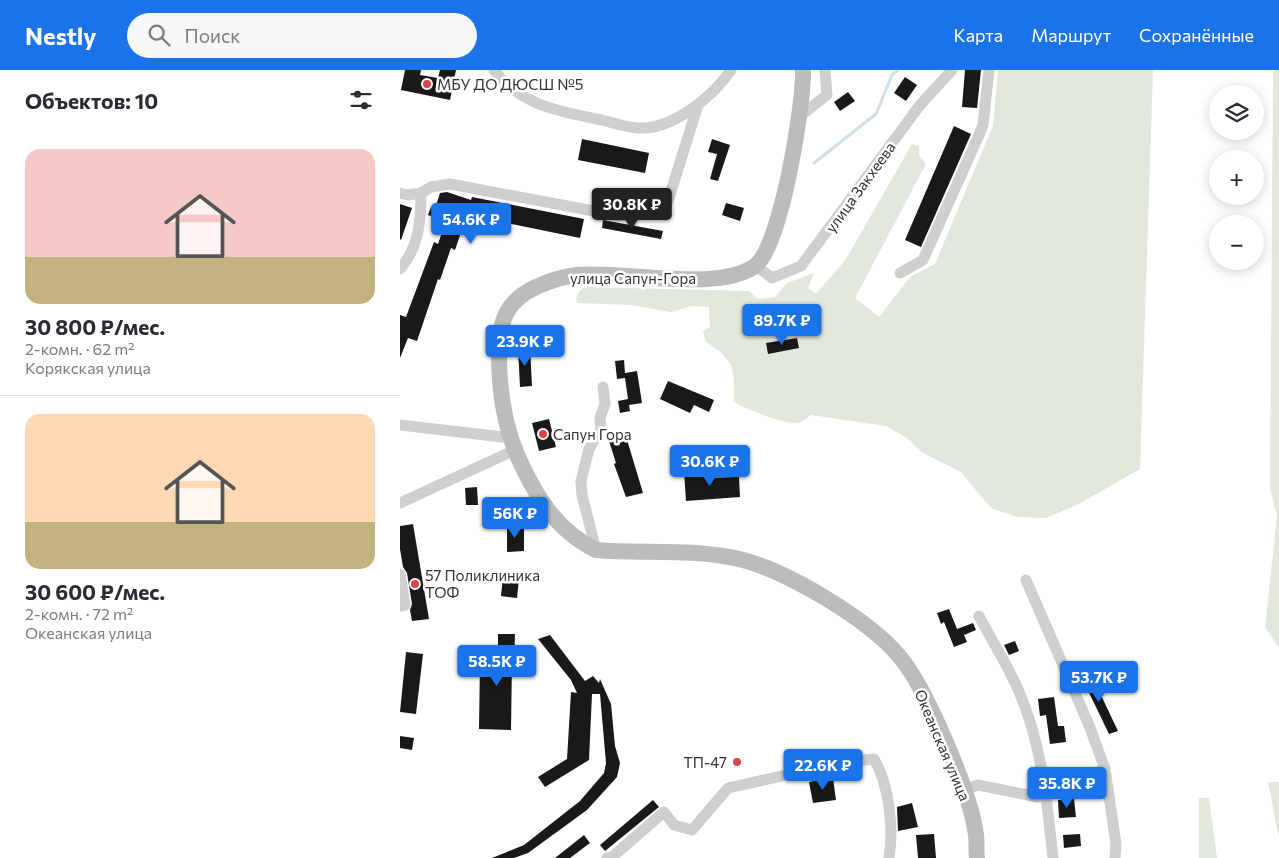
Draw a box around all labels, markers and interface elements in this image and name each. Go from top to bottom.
search box [127,13,477,58]
text: Nestly [25,21,97,50]
icon: search [145,21,173,49]
text: Поиск [185,24,241,47]
text: Карта [954,24,1003,46]
text: Маршрут [1031,24,1111,46]
text: Сохранённые [1139,24,1254,46]
place label: МБУ ДО ДЮСШ №5 [437,75,583,93]
marker: МБУ ДО ДЮСШ №5 [421,78,433,90]
map controls [1209,85,1264,270]
button: layers [1209,85,1264,140]
icon: filters [347,86,375,114]
text: Объектов: 10 [25,88,158,113]
street label: улица Закхеева [821,138,899,236]
button: + [1209,150,1264,205]
icon: home [155,181,245,271]
pin: 30.8K ₽ [586,188,678,230]
text: 30.8K ₽ [603,194,661,213]
pin: 54.6K ₽ [425,202,517,245]
text: 54.6K ₽ [442,209,500,228]
button: − [1209,215,1264,270]
street label: улица Сапун-Гора [570,269,696,287]
pin: 89.7K ₽ [736,304,828,346]
text: 89.7K ₽ [753,310,811,329]
text: 30 800 ₽/мес. [25,314,165,339]
pin: 23.9K ₽ [479,324,571,367]
text: 23.9K ₽ [497,331,553,350]
text: 2-комн. · 62 m² [25,339,135,358]
text: Корякская улица [25,358,151,377]
place label: Сапун Гора [553,425,632,443]
marker: Сапун Гора [537,428,549,440]
pin: 30.6K ₽ [664,444,756,487]
icon: home [155,447,245,537]
text: 30.6K ₽ [681,451,739,470]
pin: 56K ₽ [480,496,550,539]
text: 56K ₽ [493,503,537,522]
place label: 57 Поликлиника ТОФ [425,566,540,601]
marker: 57 Поликлиника ТОФ [409,578,421,590]
text: 30 600 ₽/мес. [25,579,165,604]
text: 2-комн. · 72 m² [25,604,133,623]
text: Океанская улица [25,623,152,642]
pin: 58.5K ₽ [451,644,543,687]
text: 58.5K ₽ [468,651,526,670]
pin: 53.7K ₽ [1053,660,1145,703]
text: 53.7K ₽ [1071,667,1127,686]
street label: Океанская улица [911,687,975,803]
pin: 22.6K ₽ [777,748,869,791]
place label: ТП-47 [683,753,727,771]
text: 22.6K ₽ [795,755,851,774]
marker: ТП-47 [731,756,743,768]
pin: 35.8K ₽ [1021,766,1113,809]
text: 35.8K ₽ [1038,773,1096,792]

